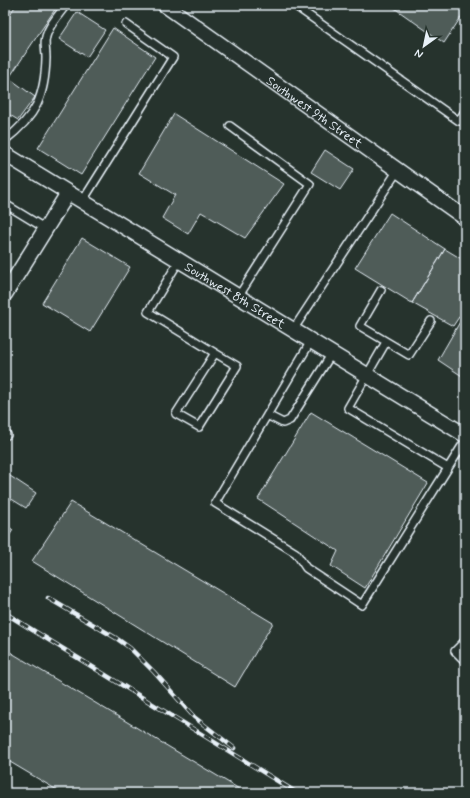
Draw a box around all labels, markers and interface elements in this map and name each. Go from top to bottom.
north arrow [404,26,444,66]
text: N [412,46,426,61]
street label: Southwest 9th Street [263,73,366,153]
street label: Southwest 8th Street [181,259,289,334]

